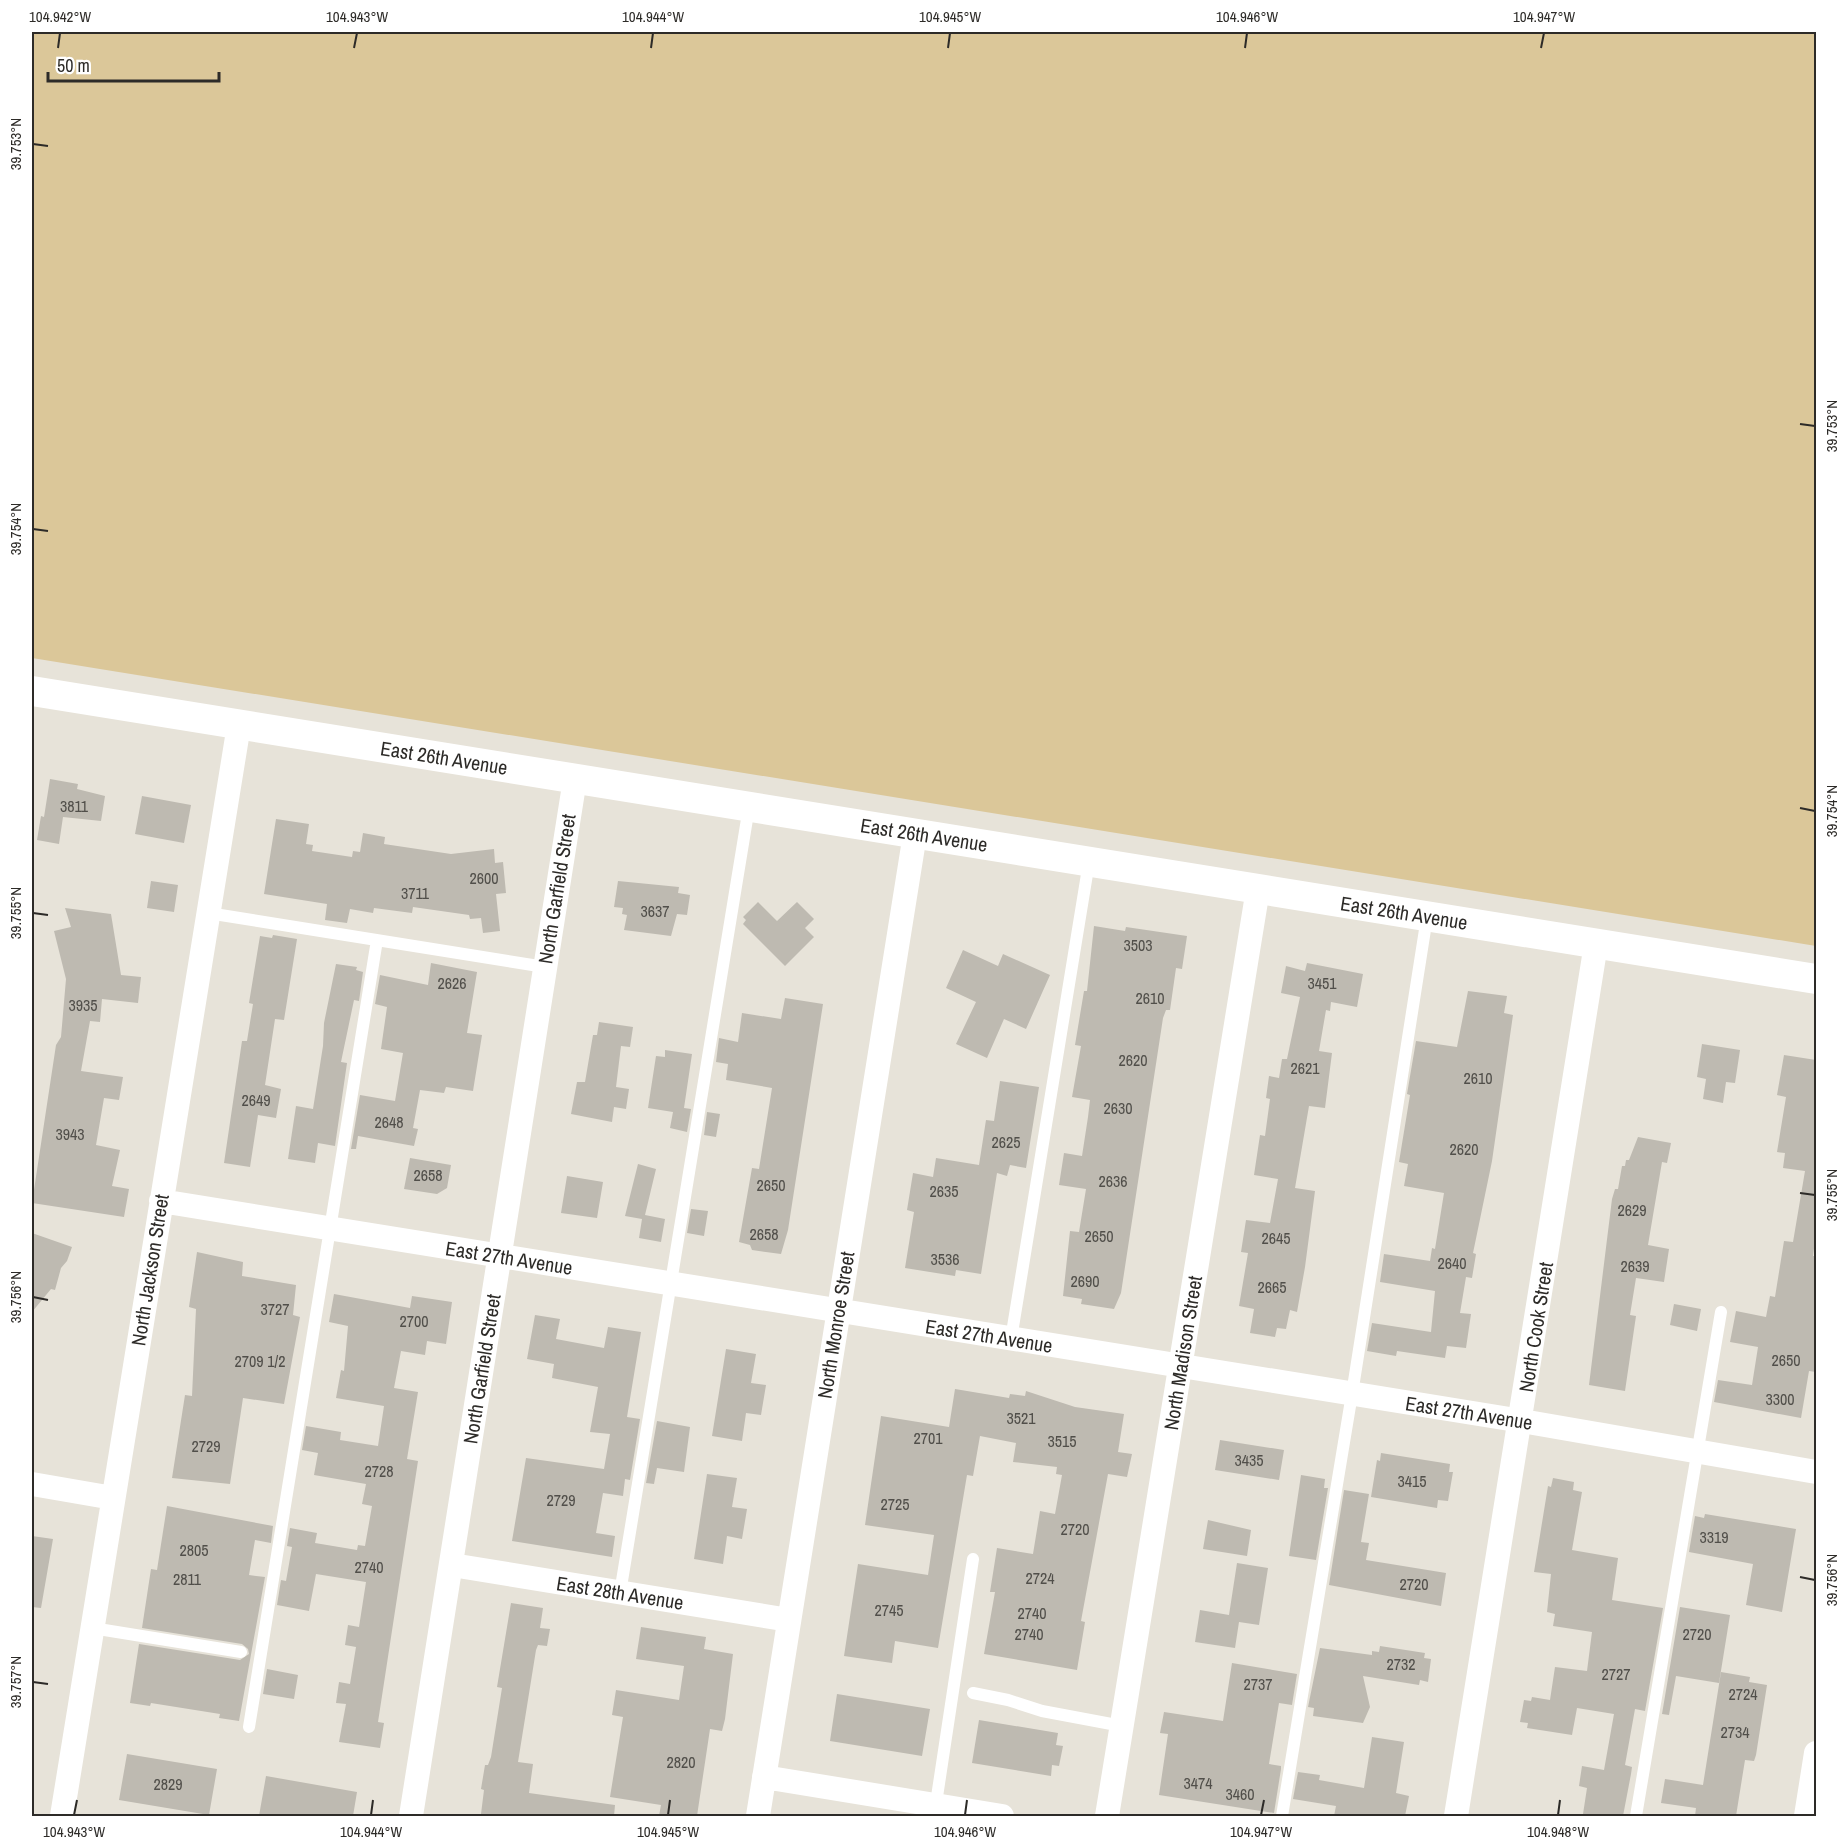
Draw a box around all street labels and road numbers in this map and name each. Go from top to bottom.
street label: East 26th Avenue [379,734,510,781]
street label: East 26th Avenue [859,811,990,858]
street label: North Garfield Street [531,812,582,966]
street label: East 26th Avenue [1339,889,1470,936]
street label: North Jackson Street [124,1192,175,1348]
street label: East 27th Avenue [444,1234,575,1281]
street label: North Monroe Street [811,1249,861,1400]
street label: North Cook Street [1512,1260,1559,1394]
street label: North Madison Street [1157,1273,1208,1432]
street label: North Garfield Street [456,1292,507,1446]
street label: East 27th Avenue [924,1312,1055,1359]
street label: East 27th Avenue [1404,1389,1535,1436]
street label: East 28th Avenue [555,1569,686,1616]

